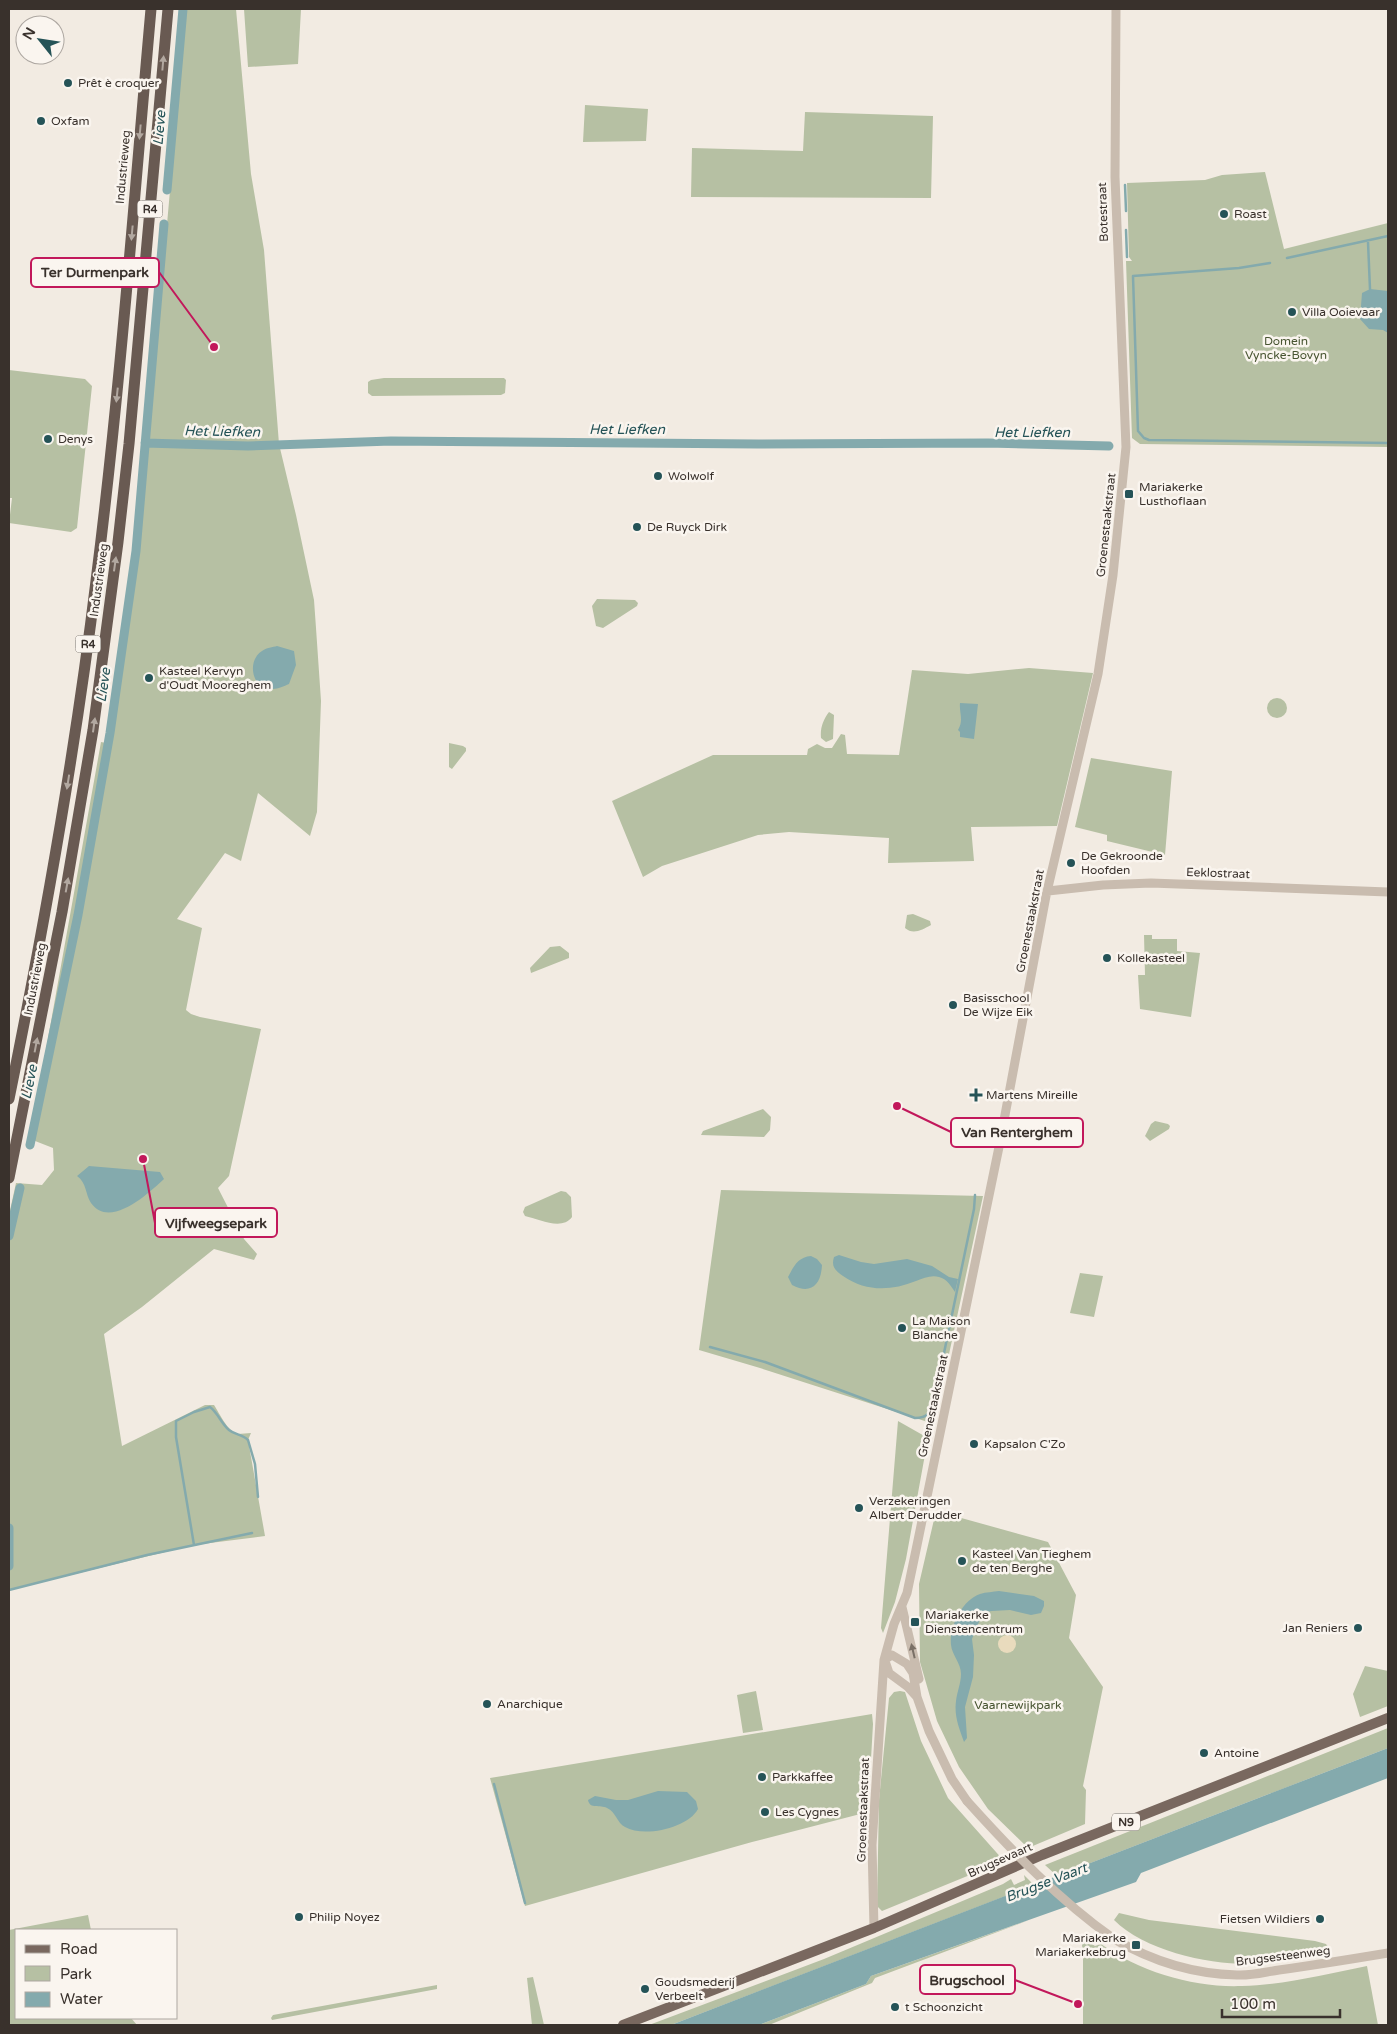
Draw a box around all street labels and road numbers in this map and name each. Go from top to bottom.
street label: Industrieweg [113,130,133,204]
street label: Botestraat [1095,182,1111,242]
road number: R4 [138,200,162,218]
street label: Groenestaakstraat [1094,472,1118,578]
street label: Industrieweg [87,542,111,618]
road number: R4 [76,636,100,652]
street label: Eeklostraat [1186,865,1251,881]
street label: Groenestaakstraat [1013,868,1047,974]
street label: Industrieweg [21,941,49,1017]
street label: Groenestaakstraat [915,1353,951,1459]
street label: Groenestaakstraat [854,1757,872,1863]
road number: N9 [1112,1814,1140,1830]
street label: Brugsevaart [966,1839,1035,1880]
street label: Brugsesteenweg [1235,1943,1331,1969]

